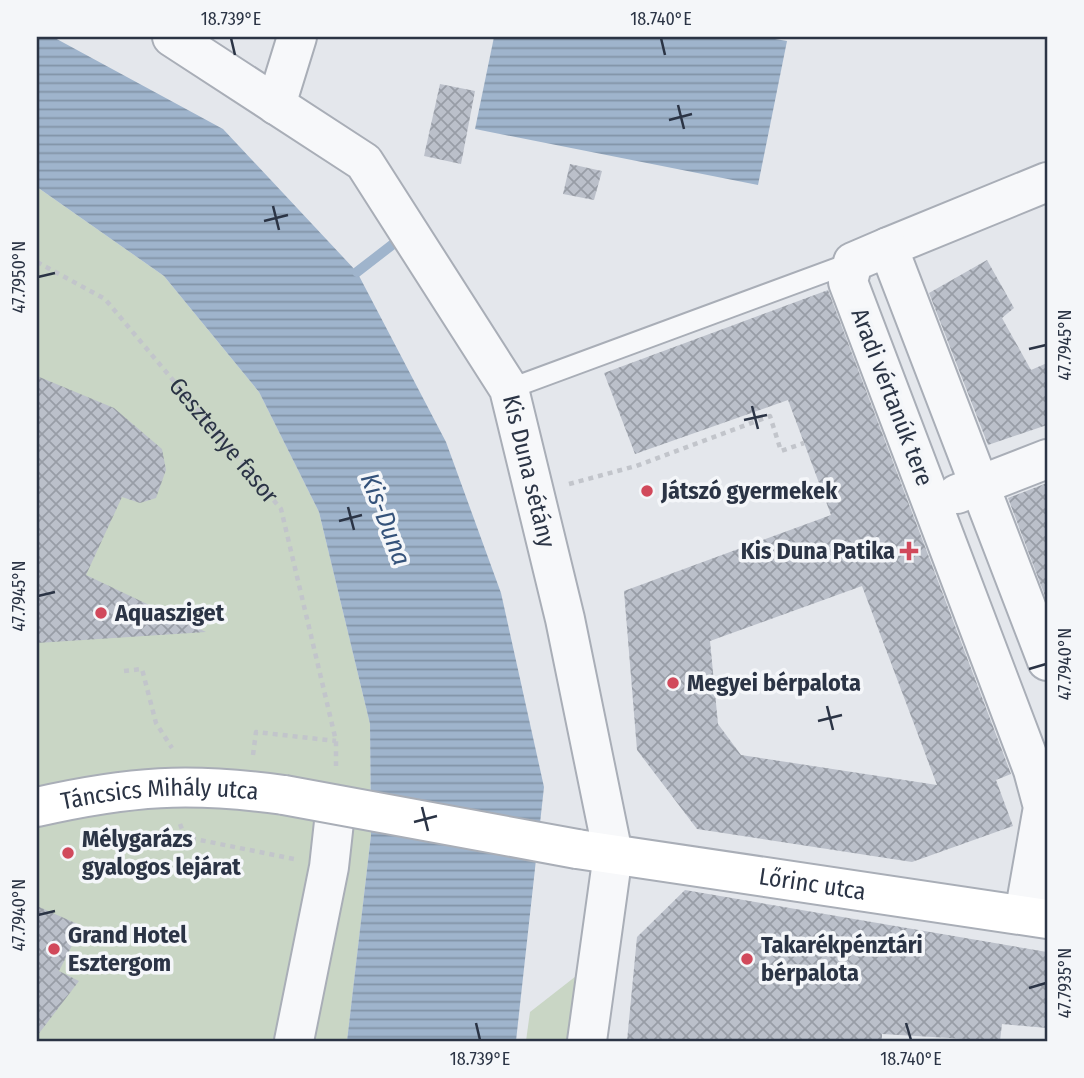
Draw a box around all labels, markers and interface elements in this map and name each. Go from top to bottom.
text: 18.739°E [201,8,261,30]
text: 18.740°E [630,8,692,30]
text: 47.7950°N [8,241,30,313]
street label: Aradi vértanúk tere [845,304,939,490]
text: 47.7945°N [1054,309,1076,381]
street label: Gesztenye fasor [163,372,284,509]
street label: Kis Duna sétány [497,392,561,551]
water label: Kis-Duna [354,469,417,570]
place label: Játszó gyermekek [660,477,838,505]
marker: Játszó gyermekek [639,483,655,499]
place label: Kis Duna Patika [741,537,895,565]
marker: Kis Duna Patika [901,543,917,559]
text: 47.7945°N [8,560,30,632]
place label: Aquasziget [114,599,225,627]
marker: Aquasziget [93,605,109,621]
text: 47.7940°N [1054,628,1076,700]
place label: Megyei bérpalota [687,669,861,697]
marker: Megyei bérpalota [665,675,681,691]
street label: Táncsics Mihály utca [58,774,260,815]
place label: Mélygarázs gyalogos lejárat [82,825,241,881]
marker: Mélygarázs gyalogos lejárat [60,845,76,861]
street label: Lőrinc utca [757,862,868,906]
text: 47.7940°N [8,879,30,951]
place label: Grand Hotel Esztergom [68,921,187,977]
place label: Takarékpénztári bérpalota [761,931,923,987]
marker: Grand Hotel Esztergom [46,941,62,957]
text: 47.7935°N [1054,948,1076,1018]
marker: Takarékpénztári bérpalota [739,951,755,967]
text: 18.739°E [450,1048,510,1070]
text: 18.740°E [880,1048,942,1070]

